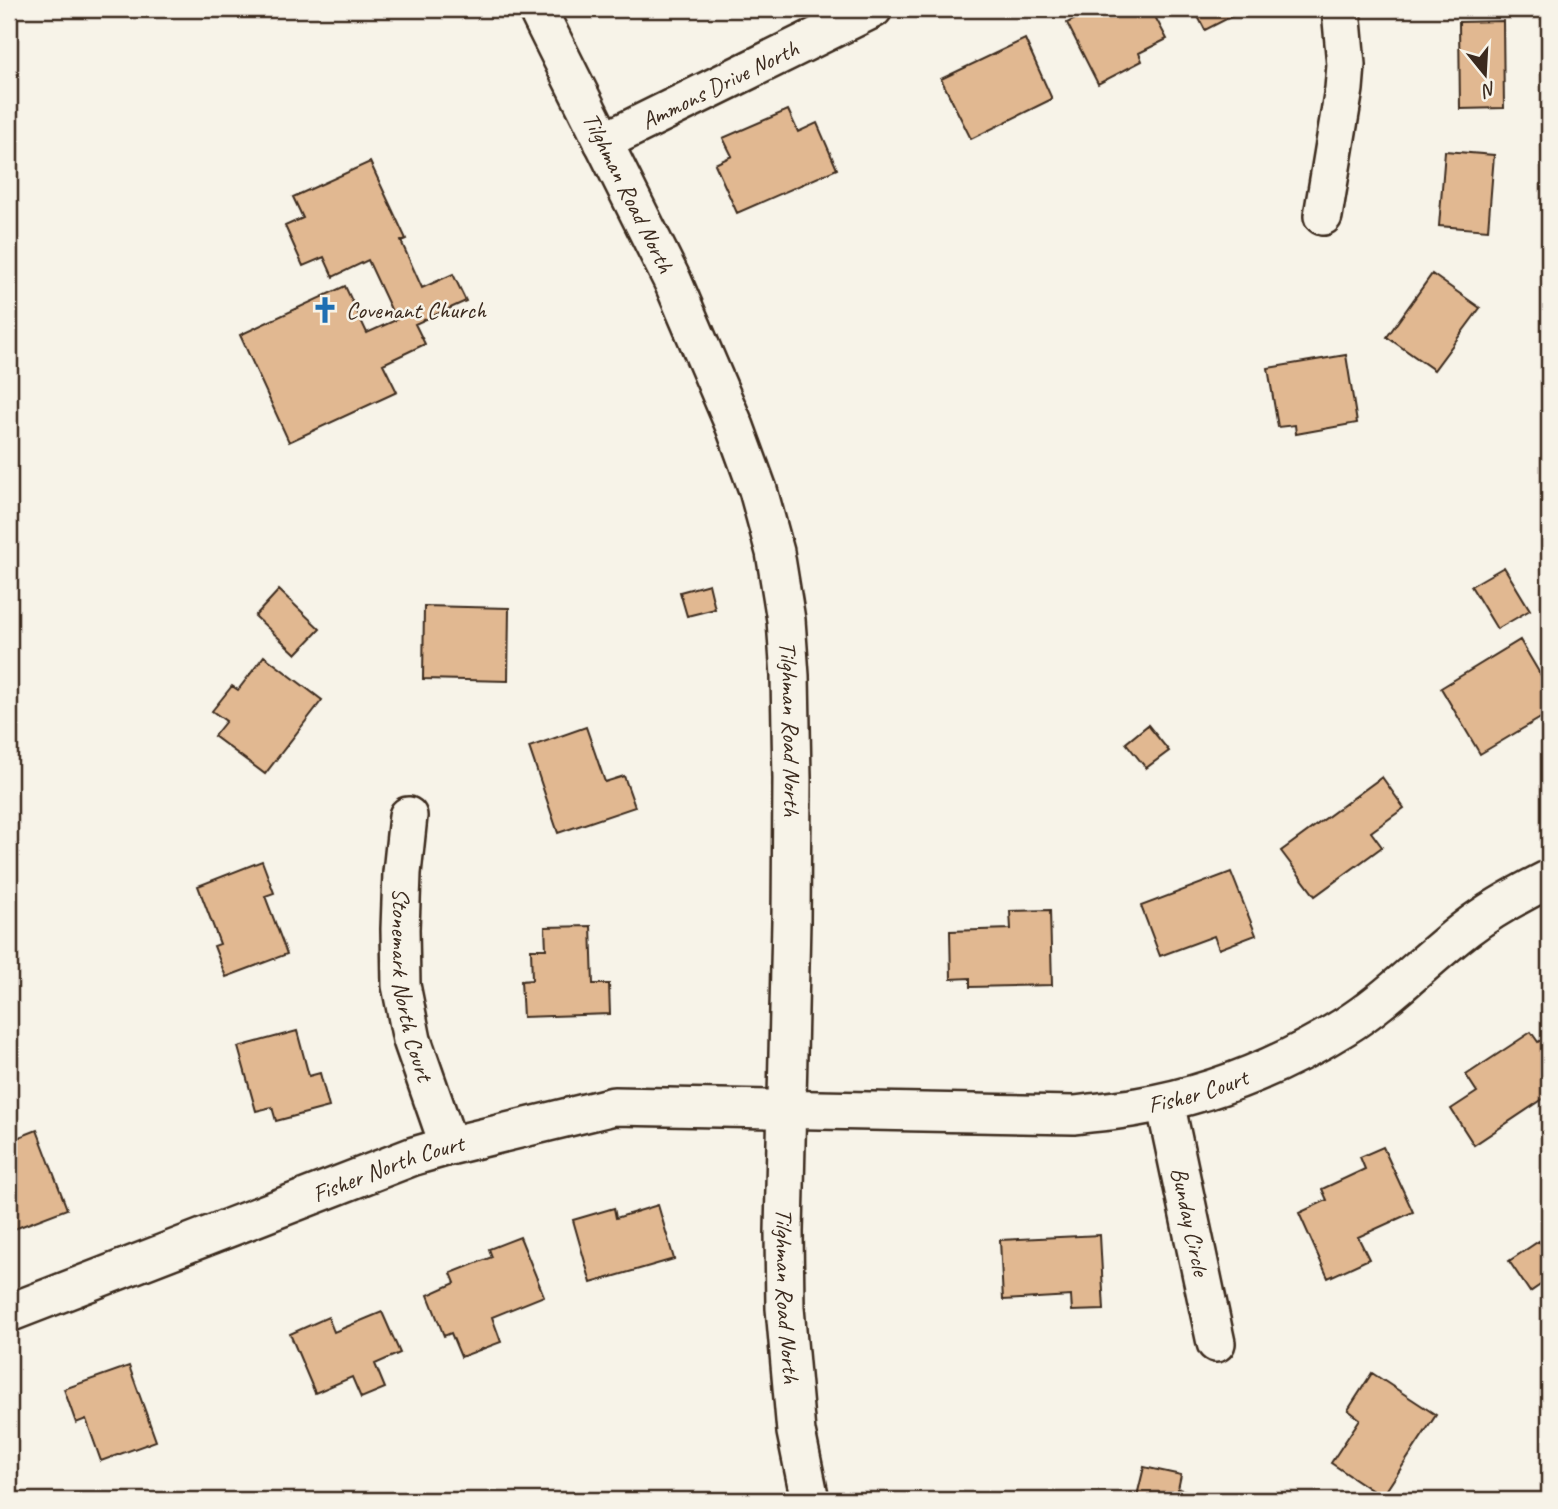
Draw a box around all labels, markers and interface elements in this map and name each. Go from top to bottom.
street label: Ammons Drive North [636,33,804,136]
north arrow [1450,38,1520,108]
text: N [1478,76,1499,103]
street label: Tilghman Road North [576,107,681,279]
church icon: Covenant Church [310,295,340,325]
place label: Covenant Church [346,295,487,325]
street label: Tilghman Road North [773,640,807,818]
street label: Stonemark North Court [385,887,441,1087]
street label: Fisher Court [1146,1062,1254,1120]
street label: Fisher North Court [308,1128,469,1209]
street label: Bunday Circle [1164,1164,1217,1280]
street label: Tilghman Road North [769,1208,807,1386]

